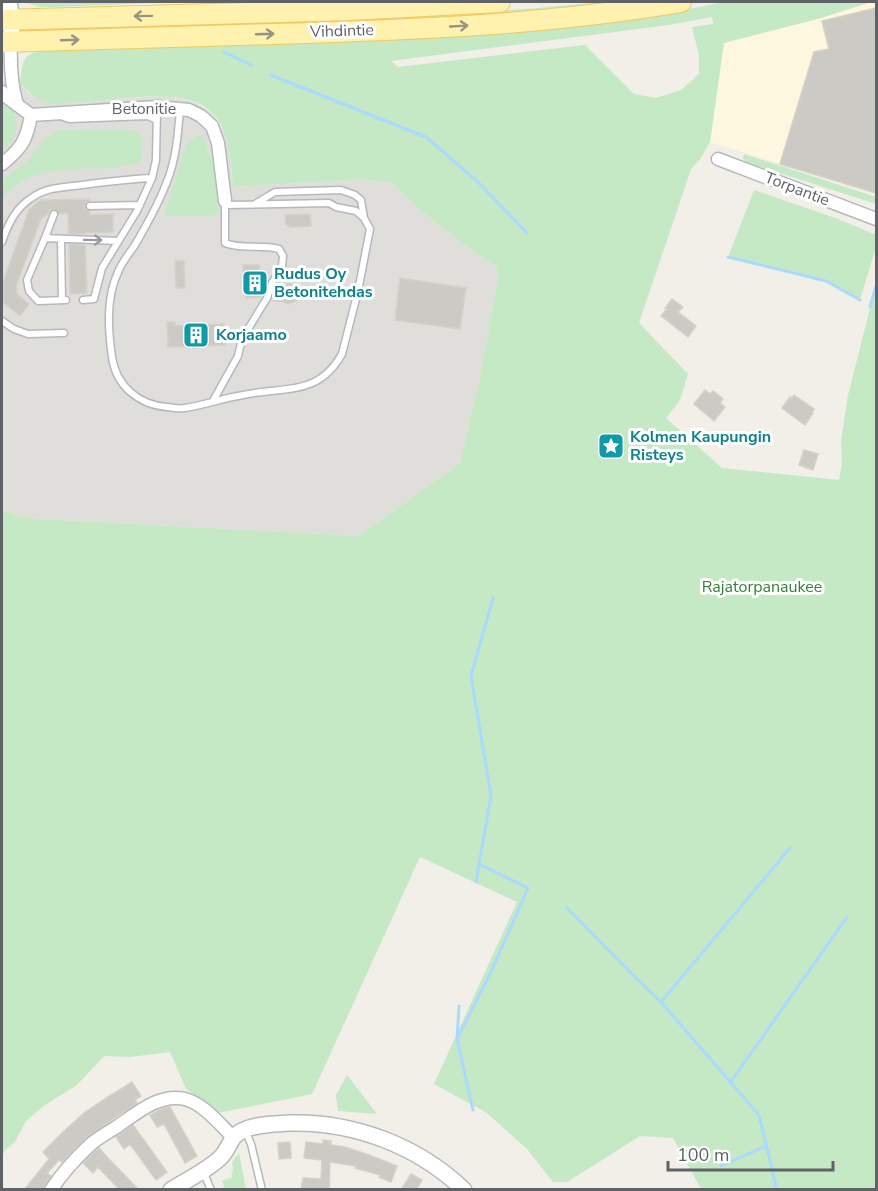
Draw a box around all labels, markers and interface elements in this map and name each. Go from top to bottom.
one-way arrow [133,11,153,22]
street label: Vihdintie [309,19,374,43]
one-way arrow [449,20,469,31]
one-way arrow [254,28,274,40]
one-way arrow [59,34,79,46]
street label: Betonitie [112,98,176,120]
street label: Torpantie [761,167,833,211]
one-way arrow [82,234,102,246]
place label: Rudus Oy Betonitehdas [274,263,373,303]
building icon: Rudus Oy Betonitehdas [240,268,270,298]
building icon: Korjaamo [181,320,211,350]
place label: Korjaamo [216,324,287,346]
place label: Kolmen Kaupungin Risteys [630,426,771,466]
place icon: Kolmen Kaupungin Risteys [596,431,626,461]
park label: Rajatorpanaukee [702,576,822,598]
scale bar [668,1134,833,1172]
text: 100 m [677,1143,729,1167]

